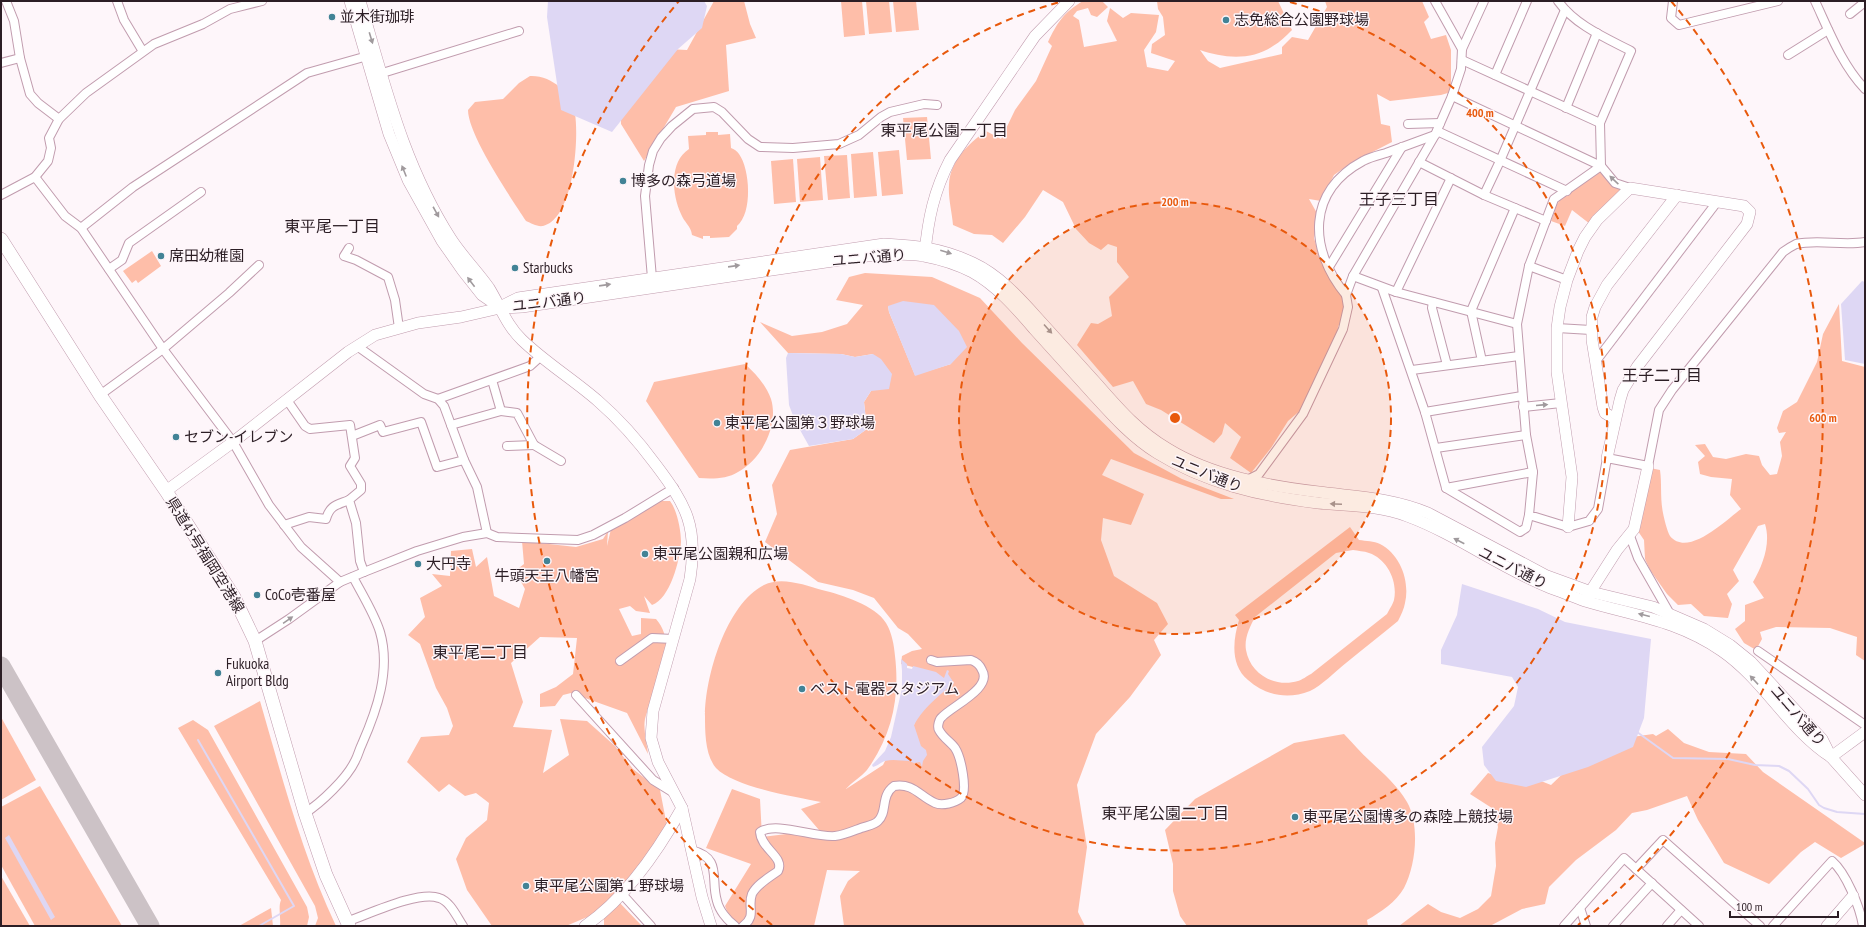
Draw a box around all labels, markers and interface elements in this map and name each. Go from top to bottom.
place label: 並木街珈琲 [340,7,415,26]
place label: 志免総合公園野球場 [1234,10,1369,29]
marker: 並木街珈琲 [327,12,337,22]
marker: 志免総合公園野球場 [1221,15,1231,25]
one-way arrow [368,33,374,45]
text: 400 m [1466,105,1494,120]
district label: 東平尾公園一丁目 [880,120,1008,140]
one-way arrow [401,165,407,177]
place label: 博多の森弓道場 [631,171,736,190]
one-way arrow [1609,175,1619,185]
marker: 博多の森弓道場 [618,176,628,186]
district label: 王子三丁目 [1359,189,1439,209]
text: 200 m [1161,194,1189,209]
one-way arrow [432,206,439,218]
district label: 東平尾一丁目 [284,216,380,236]
street label: ユニバ通り [831,245,907,270]
place label: 席田幼稚園 [169,246,244,265]
one-way arrow [940,249,952,255]
marker: 席田幼稚園 [156,251,166,261]
place label: Starbucks [523,258,573,277]
marker: Starbucks [510,263,520,273]
one-way arrow [728,263,740,269]
one-way arrow [467,276,476,287]
one-way arrow [599,282,611,288]
street label: ユニバ通り [511,288,587,316]
one-way arrow [1043,324,1052,335]
district label: 王子二丁目 [1622,365,1702,385]
one-way arrow [1536,402,1548,409]
text: 600 m [1809,410,1837,425]
centre of rings [1168,411,1182,425]
place label: 東平尾公園第３野球場 [725,413,875,432]
marker: 東平尾公園第３野球場 [712,418,722,428]
place label: セブン-イレブン [184,427,293,446]
marker: セブン-イレブン [171,432,181,442]
street label: ユニバ通り [1169,451,1246,496]
street label: 県道45号福岡空港線 [162,493,249,616]
one-way arrow [1330,500,1342,507]
one-way arrow [1453,538,1465,545]
street label: ユニバ通り [1475,542,1551,593]
place label: 東平尾公園親和広場 [653,544,788,563]
marker: 東平尾公園親和広場 [640,549,650,559]
place label: 大円寺 [426,554,471,573]
marker: 牛頭天王八幡宮 [542,556,552,566]
marker: 大円寺 [413,559,423,569]
place label: 牛頭天王八幡宮 [494,566,600,585]
place label: CoCo壱番屋 [265,585,336,604]
marker: CoCo壱番屋 [252,590,262,600]
one-way arrow [1638,612,1650,618]
one-way arrow [283,616,293,624]
district label: 東平尾二丁目 [432,642,528,662]
place label: Fukuoka Airport Bldg [226,654,289,690]
marker: Fukuoka Airport Bldg [213,668,223,678]
one-way arrow [1750,676,1759,685]
place label: ベスト電器スタジアム [810,679,959,698]
street label: ユニバ通り [1767,681,1830,750]
marker: ベスト電器スタジアム [797,684,807,694]
district label: 東平尾公園二丁目 [1101,803,1229,823]
place label: 東平尾公園博多の森陸上競技場 [1303,807,1513,826]
marker: 東平尾公園博多の森陸上競技場 [1290,812,1300,822]
place label: 東平尾公園第１野球場 [534,876,684,895]
marker: 東平尾公園第１野球場 [521,881,531,891]
scale bar [1730,893,1838,919]
text: 100 m [1736,899,1763,914]

